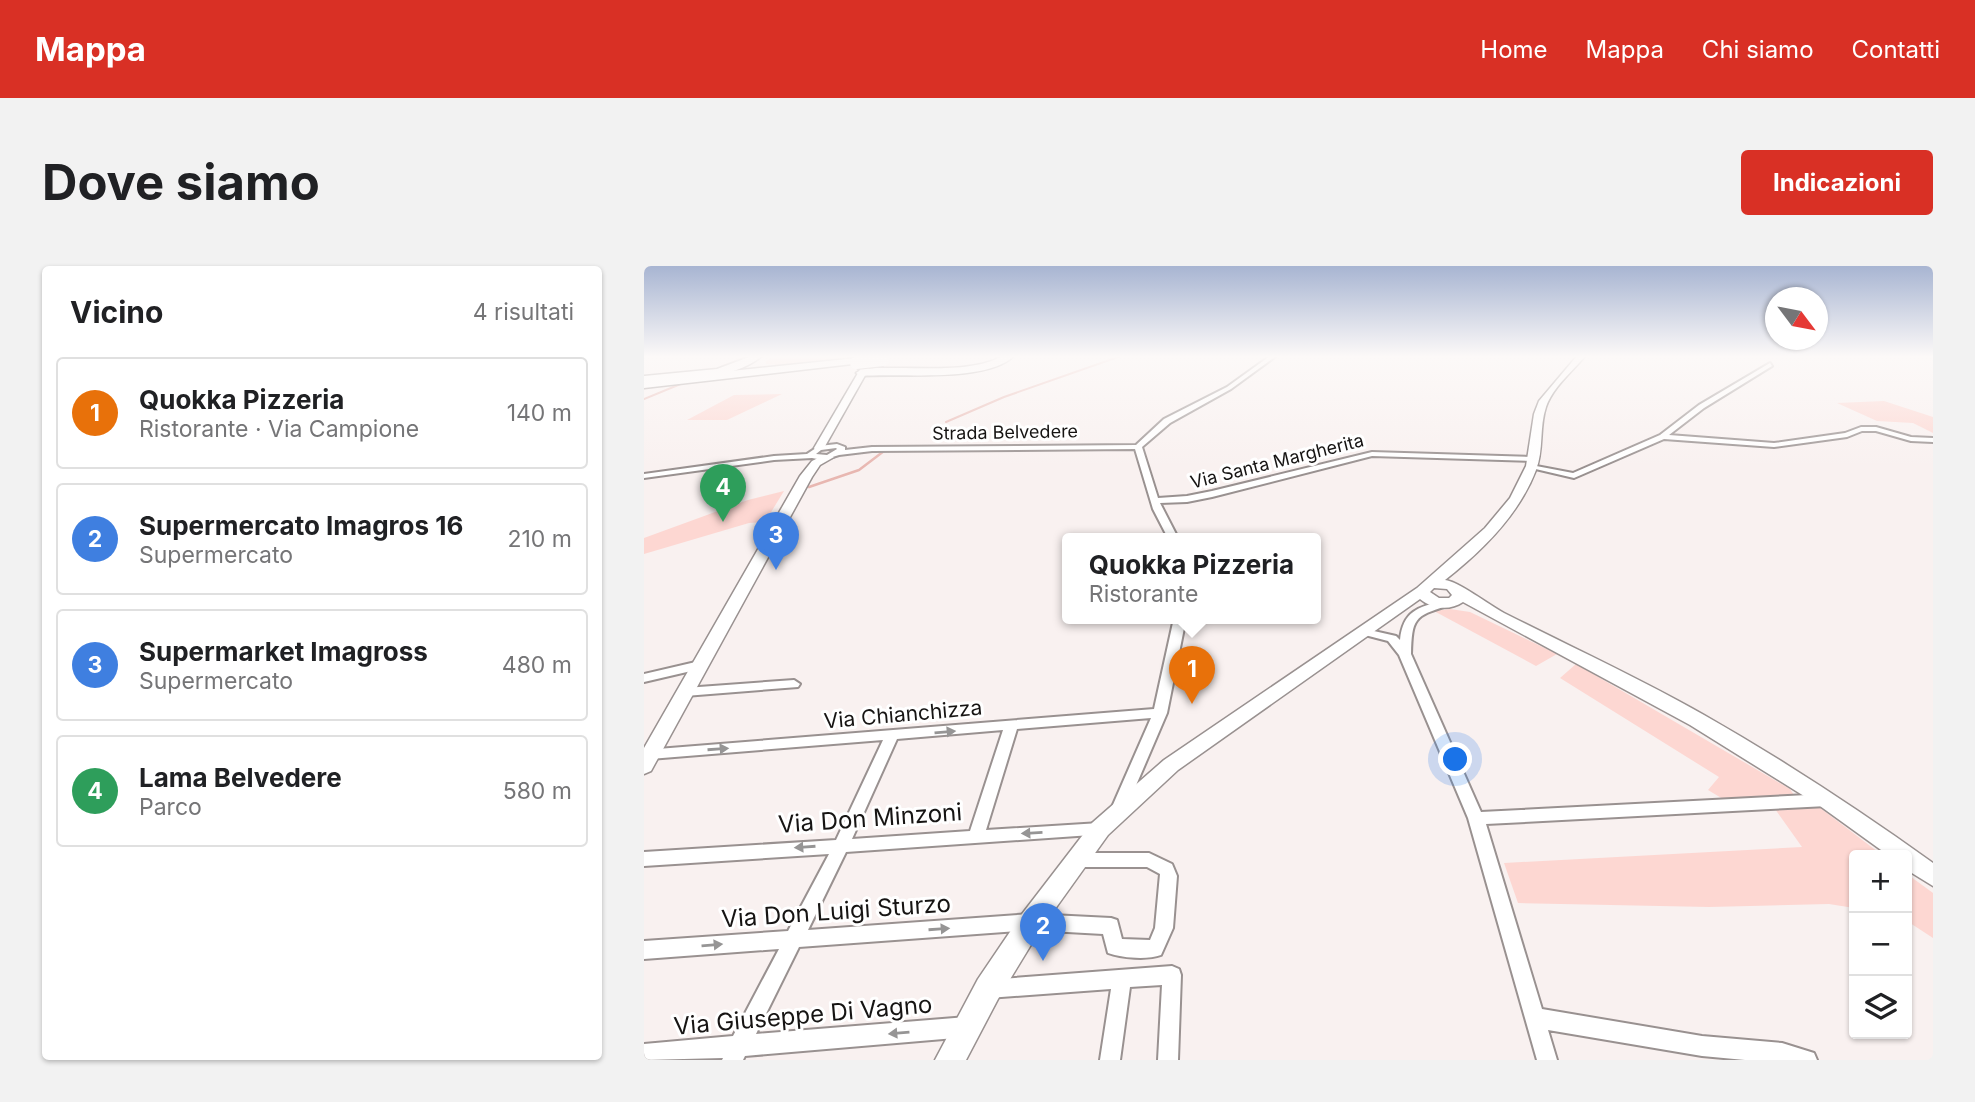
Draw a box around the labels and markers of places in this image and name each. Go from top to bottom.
pin: 4 [700,464,746,522]
pin: 3 [753,512,799,570]
pin: 1 [1169,646,1215,704]
pin: 2 [1020,903,1066,961]

